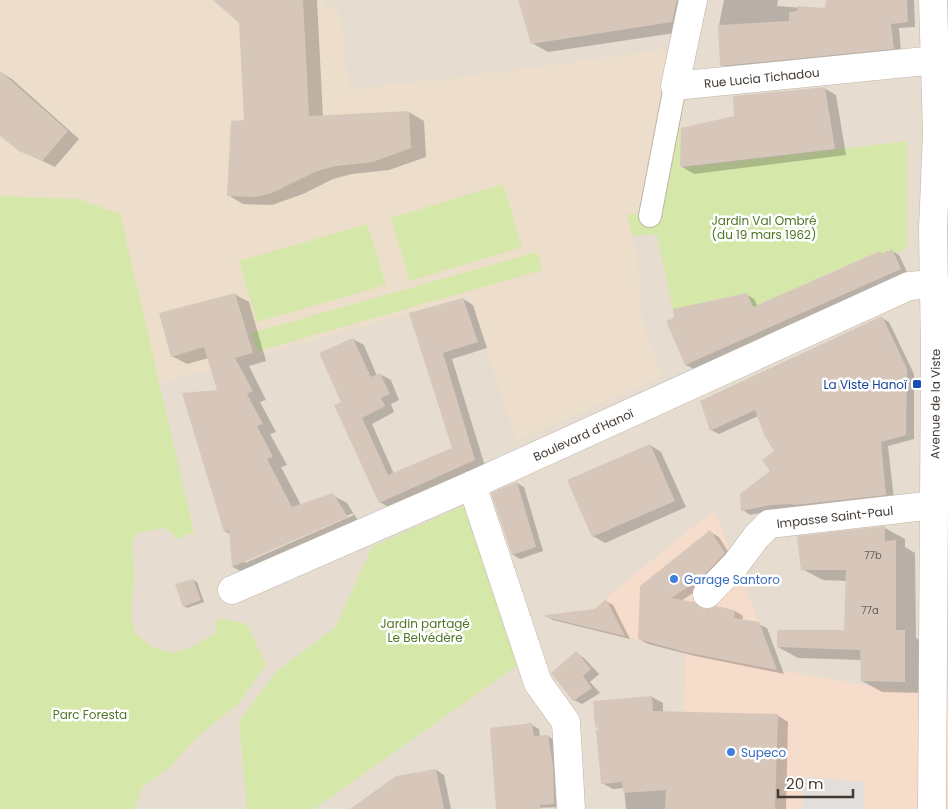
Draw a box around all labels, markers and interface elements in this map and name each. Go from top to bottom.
street label: Rue Lucia Tichadou [703,63,820,92]
park label: Jardin Val Ombré (du 19 mars 1962) [711,212,817,243]
street label: Avenue de la Viste [926,349,944,459]
place label: La Viste Hanoï [823,376,908,393]
marker: La Viste Hanoï [911,378,923,390]
street label: Boulevard d'Hanoï [530,404,637,465]
street label: Impasse Saint-Paul [776,501,894,532]
house number: 77b [864,548,882,563]
place label: Garage Santoro [684,571,780,588]
marker: Garage Santoro [668,573,680,585]
house number: 77a [861,603,879,618]
park label: Jardin partagé Le Belvédère [380,615,470,646]
park label: Parc Foresta [53,706,127,723]
place label: Supeco [741,744,787,761]
marker: Supeco [725,746,737,758]
scale bar [778,766,853,798]
text: 20 m [786,773,824,794]

